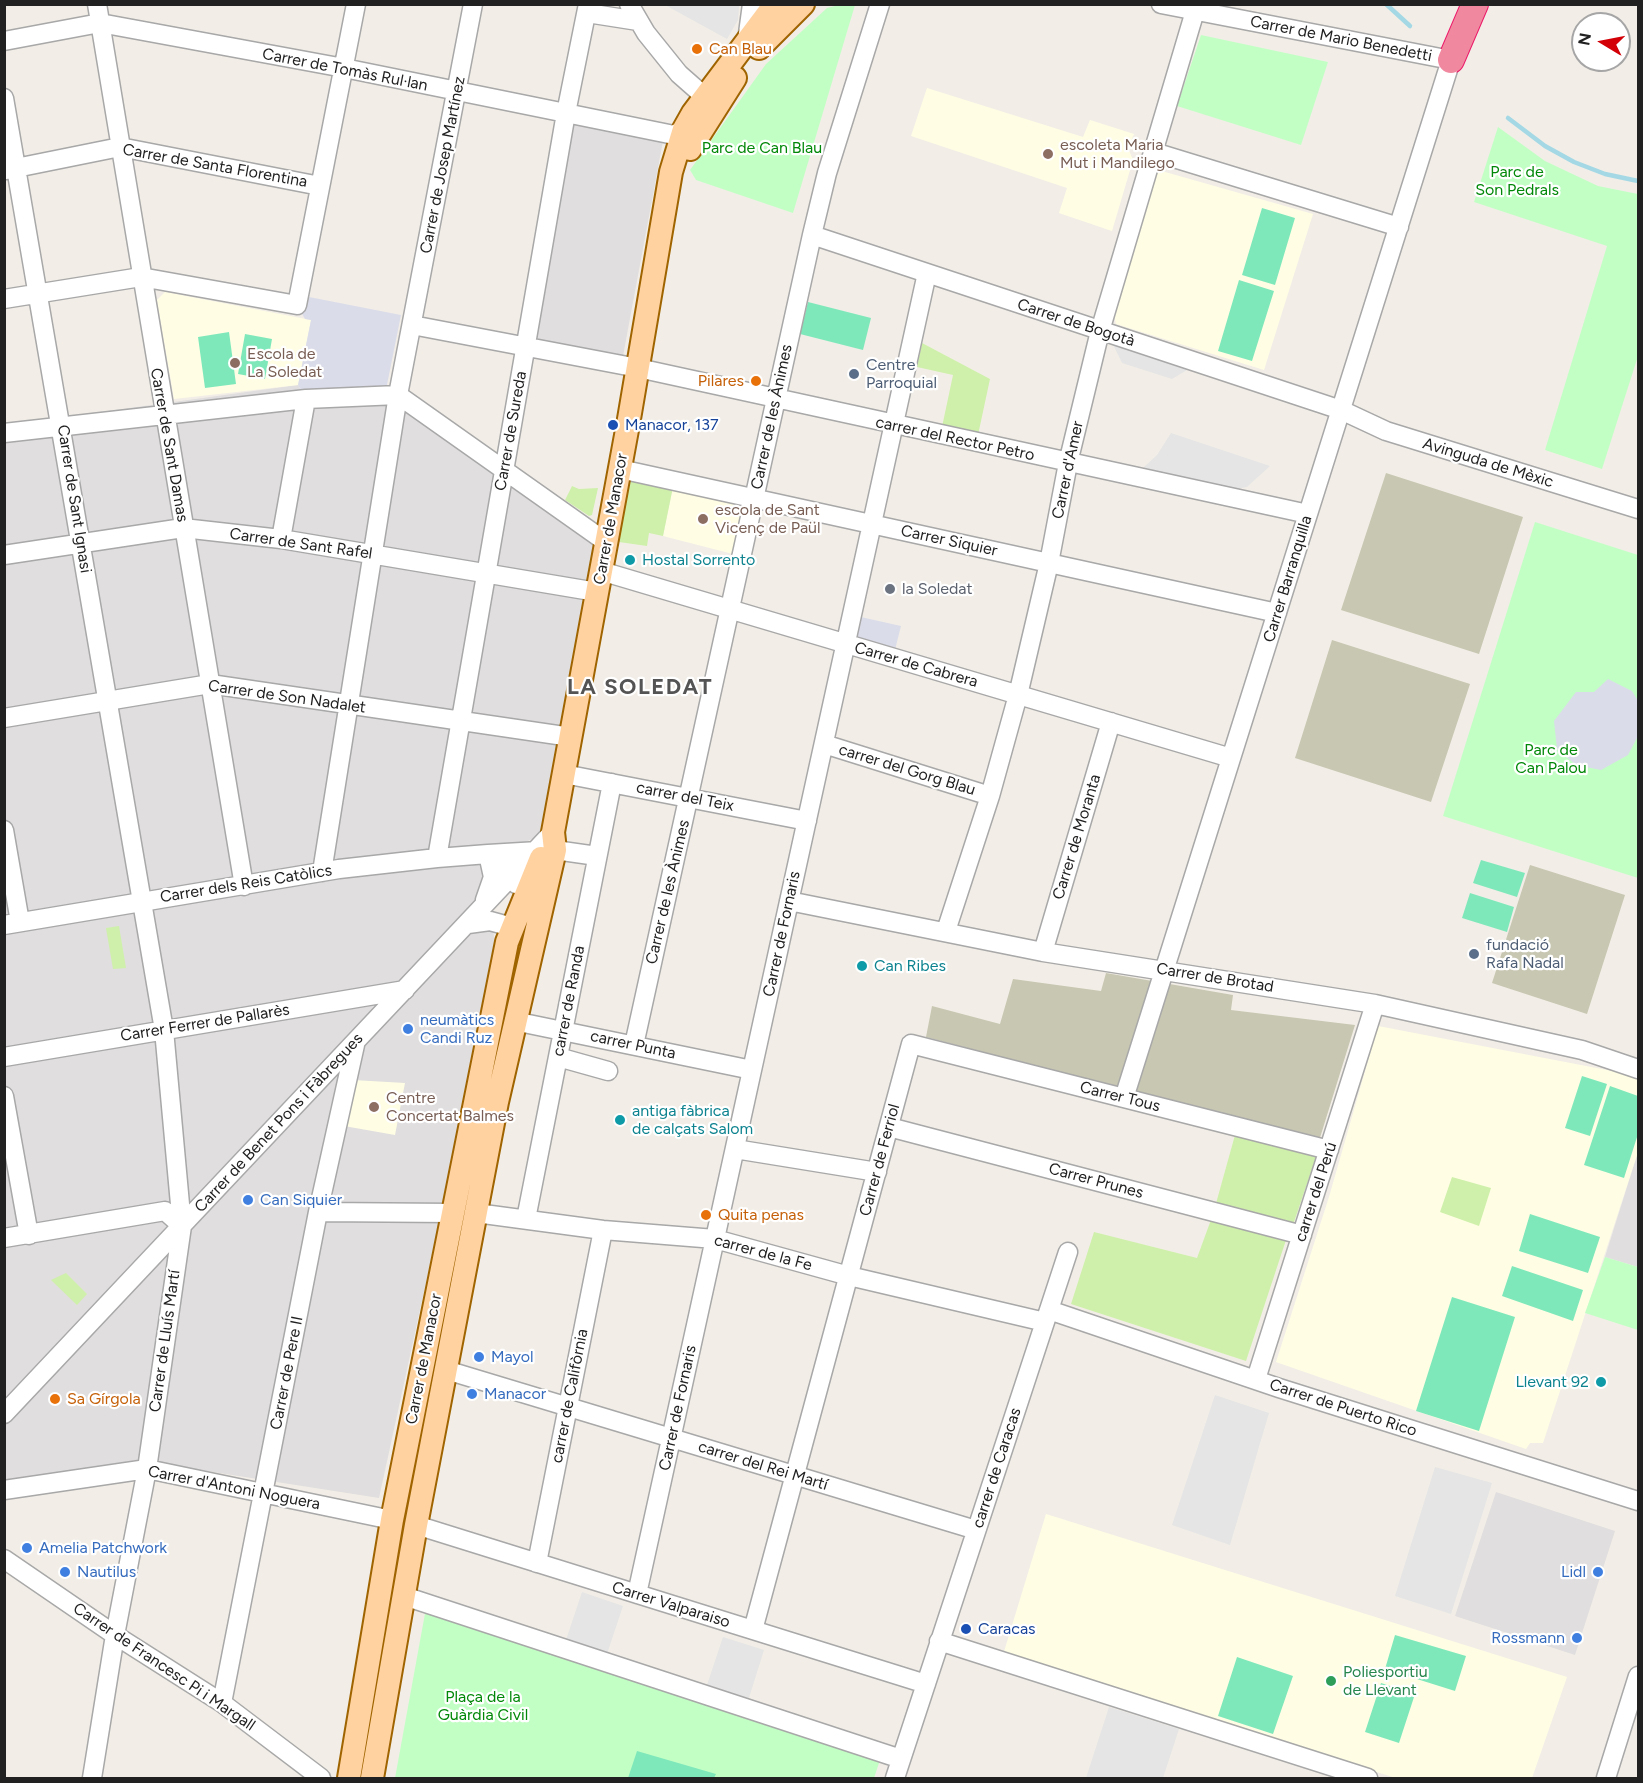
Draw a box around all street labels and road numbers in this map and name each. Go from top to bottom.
street label: Carrer de Mario Benedetti [1248,12,1434,66]
street label: Carrer de Tomàs Rul·lan [261,45,429,95]
street label: Carrer de Josep Martínez [416,75,470,255]
street label: Carrer de Santa Florentina [121,140,309,192]
street label: Carrer de Bogotà [1015,295,1137,351]
street label: Carrer de les Ànimes [747,343,797,491]
street label: Carrer de Sant Damas [146,367,192,523]
street label: Carrer de Sureda [491,370,531,492]
street label: carrer del Rector Petro [874,413,1036,465]
street label: Carrer d'Amer [1048,419,1088,521]
street label: Carrer de Sant Ignasi [53,424,95,574]
street label: Avinguda de Mèxic [1420,434,1556,492]
street label: Carrer de Manacor [590,452,632,586]
street label: Carrer Barranquilla [1260,513,1316,645]
street label: Carrer Siquier [899,521,999,561]
street label: Carrer de Sant Rafel [228,524,374,564]
street label: Carrer de Cabrera [852,638,980,692]
street label: Carrer de Son Nadalet [207,676,367,718]
street label: carrer del Gorg Blau [836,740,978,800]
street label: Carrer de Moranta [1049,772,1105,902]
street label: carrer del Teix [634,778,736,816]
street label: Carrer de les Ànimes [642,818,694,966]
street label: Carrer dels Reis Catòlics [159,861,333,907]
street label: Carrer de Fornaris [759,870,805,998]
street label: carrer de Randa [549,944,589,1058]
street label: Carrer de Brotad [1155,959,1275,997]
street label: Carrer Ferrer de Pallarès [119,1000,291,1046]
street label: carrer Punta [588,1027,678,1063]
street label: Carrer de Benet Pons i Fàbregues [191,1029,367,1217]
street label: Carrer Tous [1078,1078,1162,1116]
street label: Carrer de Ferriol [856,1102,904,1218]
street label: carrer del Perú [1291,1140,1341,1244]
street label: Carrer Prunes [1047,1159,1145,1203]
street label: carrer de la Fe [712,1231,814,1275]
street label: Carrer de Lluís Martí [146,1269,184,1413]
street label: Carrer de Manacor [402,1292,446,1426]
street label: Carrer de Pere II [267,1315,307,1431]
street label: carrer de Califòrnia [548,1327,592,1465]
street label: Carrer de Fornaris [655,1344,701,1472]
street label: Carrer de Puerto Rico [1267,1375,1419,1441]
street label: carrer de Caracas [969,1405,1025,1531]
street label: carrer del Rei Martí [696,1437,830,1495]
street label: Carrer d'Antoni Noguera [146,1462,322,1514]
street label: Carrer Valparaiso [610,1578,732,1632]
street label: Carrer de Francesc Pi i Margall [69,1599,259,1735]

